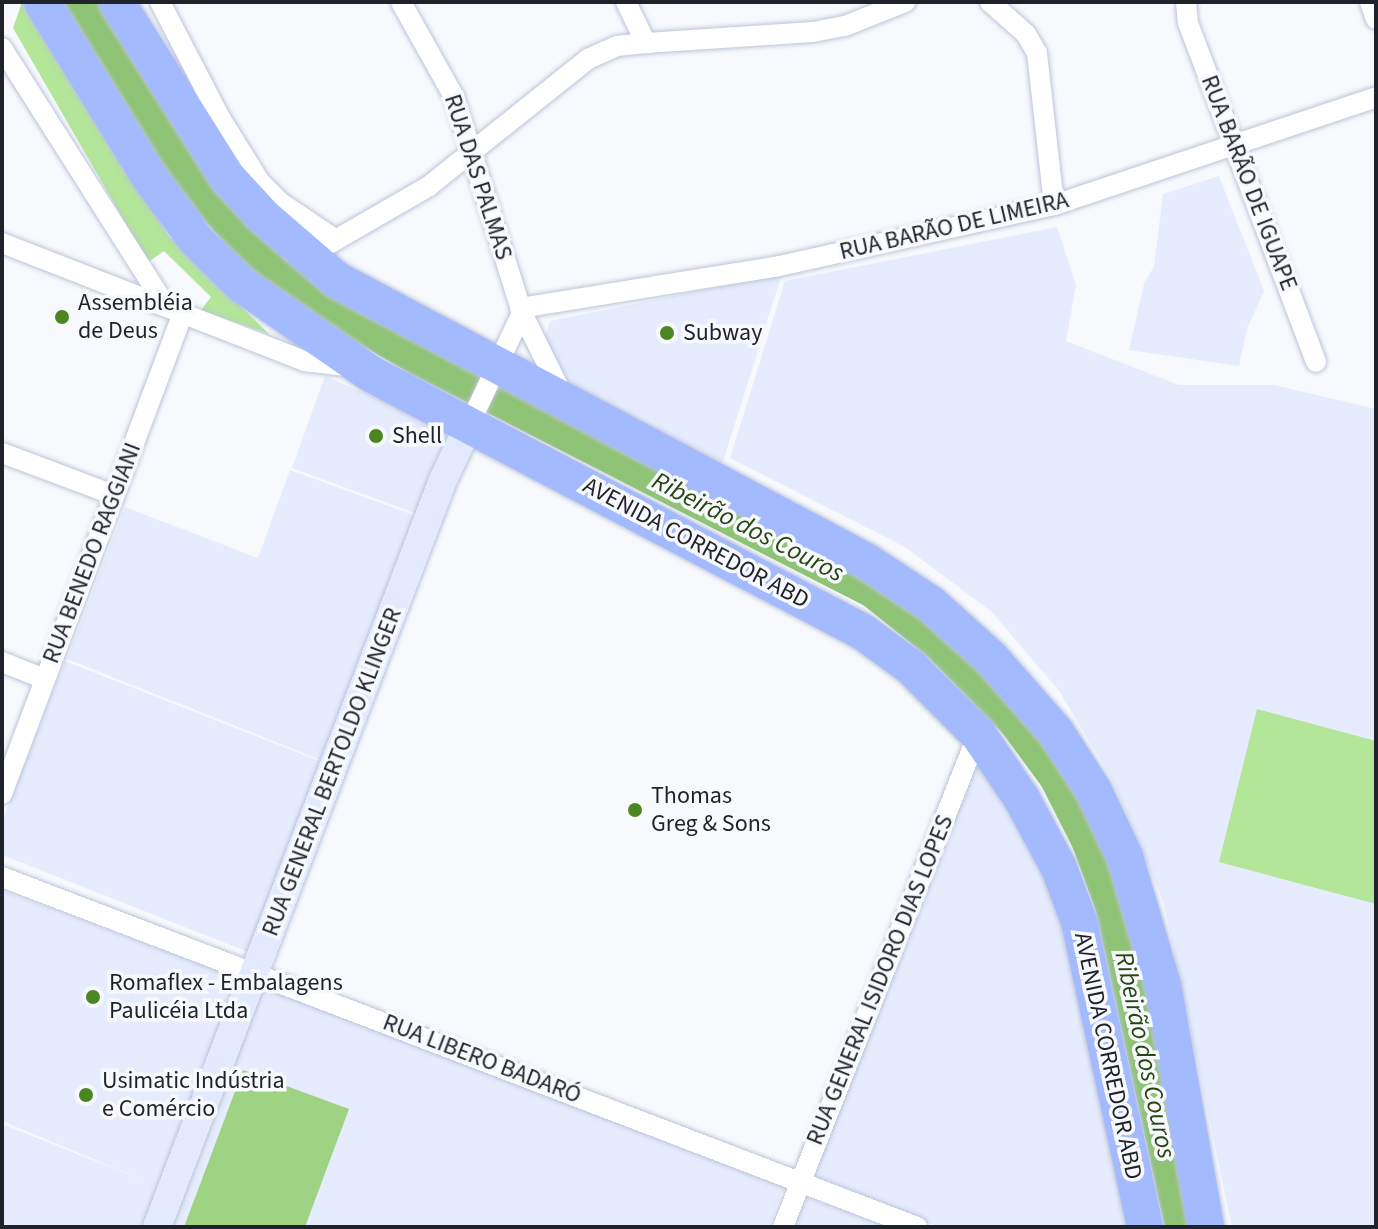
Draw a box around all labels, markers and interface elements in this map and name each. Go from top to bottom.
street label: RUA BARÃO DE IGUAPE [1195,71,1303,295]
street label: RUA DAS PALMAS [438,91,518,263]
street label: RUA BARÃO DE LIMEIRA [837,186,1071,266]
place label: Assembléia de Deus [78,289,193,345]
marker: Assembléia de Deus [53,308,71,326]
place label: Subway [683,319,762,347]
marker: Subway [658,324,676,342]
place label: Shell [392,422,442,450]
marker: Shell [367,427,385,445]
street label: RUA BENEDO RAGGIANI [37,439,147,667]
water label: Ribeirão dos Couros [647,465,849,589]
street label: AVENIDA CORREDOR ABD [578,471,814,615]
street label: RUA GENERAL BERTOLDO KLINGER [256,604,408,940]
place label: Thomas Greg & Sons [651,782,771,838]
marker: Thomas Greg & Sons [626,801,644,819]
street label: RUA GENERAL ISIDORO DIAS LOPES [800,811,960,1149]
street label: AVENIDA CORREDOR ABD [1068,930,1148,1182]
water label: Ribeirão dos Couros [1108,949,1182,1161]
place label: Romaflex - Embalagens Paulicéia Ltda [109,969,343,1025]
marker: Romaflex - Embalagens Paulicéia Ltda [84,988,102,1006]
street label: RUA LIBERO BADARÓ [379,1008,585,1110]
place label: Usimatic Indústria e Comércio [102,1067,285,1123]
marker: Usimatic Indústria e Comércio [77,1086,95,1104]

